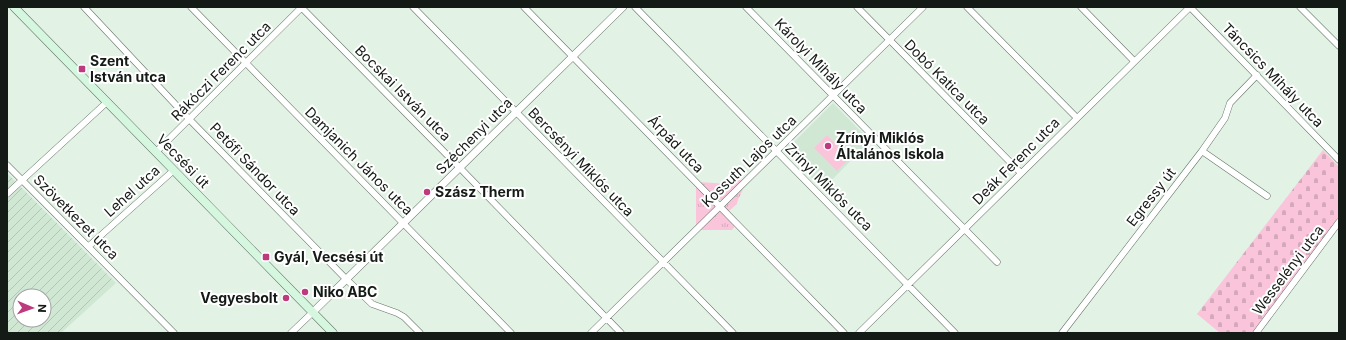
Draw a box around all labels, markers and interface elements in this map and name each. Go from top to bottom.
street label: Károlyi Mihály utca [772,15,871,117]
street label: Rákóczi Ferenc utca [167,17,274,124]
street label: Táncsics Mihály utca [1219,19,1328,130]
street label: Dobó Katica utca [901,36,993,128]
street label: Bocskai István utca [352,41,455,144]
place label: Szent István utca [90,52,166,85]
marker: Szent István utca [77,64,87,74]
street label: Széchenyi utca [432,94,515,177]
street label: Damjanich János utca [302,103,417,218]
street label: Bercsényi Miklós utca [525,104,638,220]
street label: Kossuth Lajos utca [698,111,799,210]
street label: Árpád utca [645,112,708,176]
street label: Deák Ferenc utca [969,114,1063,208]
street label: Petőfi Sándor utca [207,119,304,219]
place label: Zrínyi Miklós Általános Iskola [836,129,944,162]
street label: Vecsési út [154,130,213,191]
street label: Zrínyi Miklós utca [782,139,877,234]
marker: Zrínyi Miklós Általános Iskola [823,141,833,151]
street label: Lehel utca [100,161,163,220]
street label: Egressy út [1122,164,1179,229]
street label: Szövetkezet utca [30,171,122,263]
place label: Szász Therm [435,183,524,200]
marker: Szász Therm [422,187,432,197]
street label: Wesselényi utca [1248,222,1327,318]
place label: Gyál, Vecsési út [274,248,383,265]
marker: Gyál, Vecsési út [261,252,271,262]
place label: Niko ABC [313,283,377,300]
marker: Niko ABC [300,287,310,297]
north arrow [12,288,52,328]
place label: Vegyesbolt [200,289,278,306]
marker: Vegyesbolt [281,293,291,303]
text: N [35,304,49,313]

